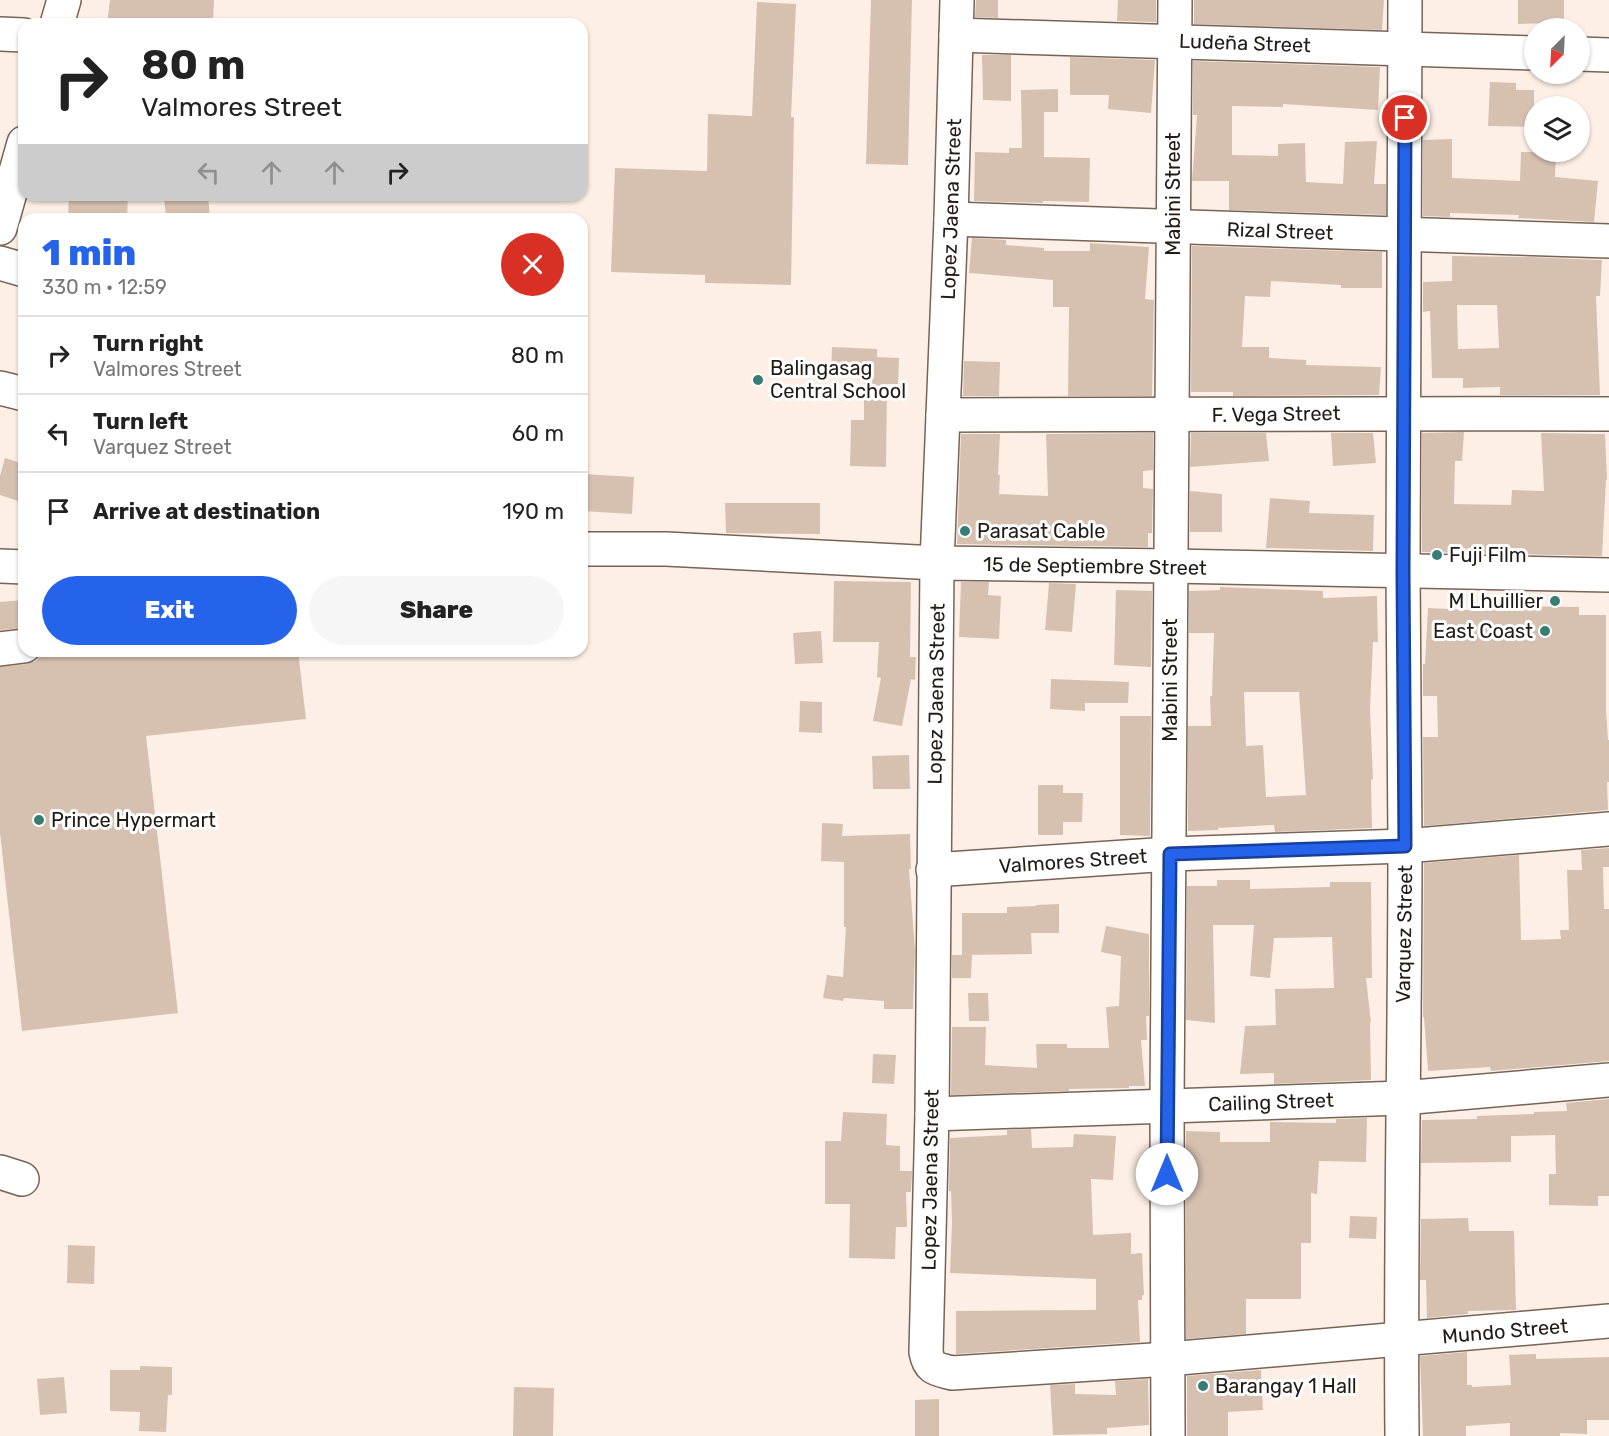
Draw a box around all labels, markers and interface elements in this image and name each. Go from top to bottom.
north arrow [1524,18,1590,84]
map controls [1524,18,1590,162]
street label: Ludeña Street [1179,29,1312,57]
text: 80 m [141,40,245,90]
icon: right [42,42,120,120]
text: Valmores Street [141,91,342,123]
pin [1379,92,1430,143]
button: layers [1524,96,1590,162]
icon: arrive [1388,101,1421,134]
street label: Lopez Jaena Street [936,118,966,300]
street label: Mabini Street [1161,132,1185,256]
icon: left [192,156,225,189]
icon: ahead [255,156,288,189]
icon: ahead [318,156,351,189]
icon: right [381,156,414,189]
street label: Rizal Street [1226,217,1334,245]
text: 1 min [42,231,136,274]
button: close [501,233,564,296]
text: 330 m · 12:59 [42,275,167,299]
text: Turn right [93,330,203,357]
icon: right [42,339,75,372]
text: 80 m [511,342,564,369]
place label: Balingasag Central School [770,356,906,403]
text: Valmores Street [93,357,242,381]
marker: Balingasag Central School [751,373,765,387]
street label: F. Vega Street [1211,401,1341,427]
text: Turn left [93,408,188,435]
icon: left [42,417,75,450]
text: 60 m [512,420,564,447]
text: Varquez Street [93,435,231,459]
icon: arrive [42,495,75,528]
text: Arrive at destination [93,498,320,525]
text: 190 m [503,498,564,525]
place label: Parasat Cable [977,519,1105,543]
marker: Parasat Cable [958,524,972,538]
place label: Fuji Film [1449,543,1527,567]
marker: Fuji Film [1430,548,1444,562]
street label: 15 de Septiembre Street [983,552,1207,580]
button: Exit [42,576,297,645]
button: Share [309,576,564,645]
place label: M Lhuillier [1449,589,1543,613]
marker: M Lhuillier [1548,594,1562,608]
street label: Lopez Jaena Street [922,603,950,785]
street label: Mabini Street [1158,618,1182,742]
place label: East Coast [1433,619,1533,643]
marker: East Coast [1538,624,1552,638]
place label: Prince Hypermart [51,808,216,832]
marker: Prince Hypermart [32,813,46,827]
street label: Valmores Street [998,844,1148,878]
street label: Varquez Street [1391,864,1417,1003]
street label: Cailing Street [1208,1088,1334,1116]
street label: Lopez Jaena Street [916,1089,944,1271]
position arrow [1135,1142,1199,1206]
street label: Mundo Street [1441,1314,1569,1348]
place label: Barangay 1 Hall [1215,1374,1357,1398]
marker: Barangay 1 Hall [1196,1379,1210,1393]

